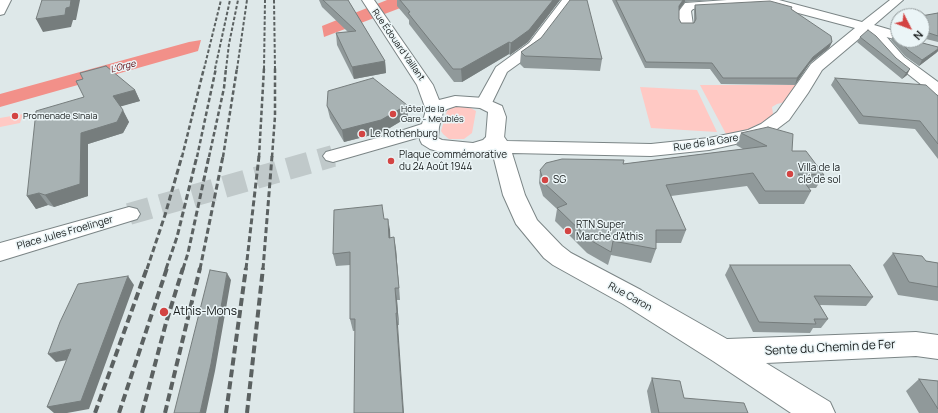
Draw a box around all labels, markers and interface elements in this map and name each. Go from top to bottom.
street label: Rue Édouard Vaillant [369,7,427,83]
north arrow [890,8,930,48]
text: N [910,28,927,44]
water label: L'Orge [109,58,137,76]
place label: Hôtel de la Gare - Meublés [401,104,464,125]
marker: Hôtel de la Gare - Meublés [388,109,398,119]
marker: Promenade Sinaia [10,111,20,121]
place label: Promenade Sinaia [23,111,97,121]
place label: Le Rothenburg [370,128,438,140]
marker: Le Rothenburg [357,129,367,139]
street label: Rue de la Gare [673,132,739,154]
place label: Plaque commémorative du 24 Août 1944 [399,149,507,172]
marker: Plaque commémorative du 24 Août 1944 [386,156,396,166]
place label: Villa de la clé de sol [798,162,841,186]
marker: Villa de la clé de sol [785,169,795,179]
place label: SG [553,174,566,186]
marker: SG [540,175,550,185]
street label: Place Jules Froelinger [16,214,114,252]
place label: RTN Super Marché d'Athis [576,219,643,242]
marker: RTN Super Marché d'Athis [563,226,573,236]
street label: Rue Caron [606,280,654,314]
place label: Athis-Mons [173,305,237,319]
marker: Athis-Mons [158,306,170,318]
street label: Sente du Chemin de Fer [764,337,896,359]

